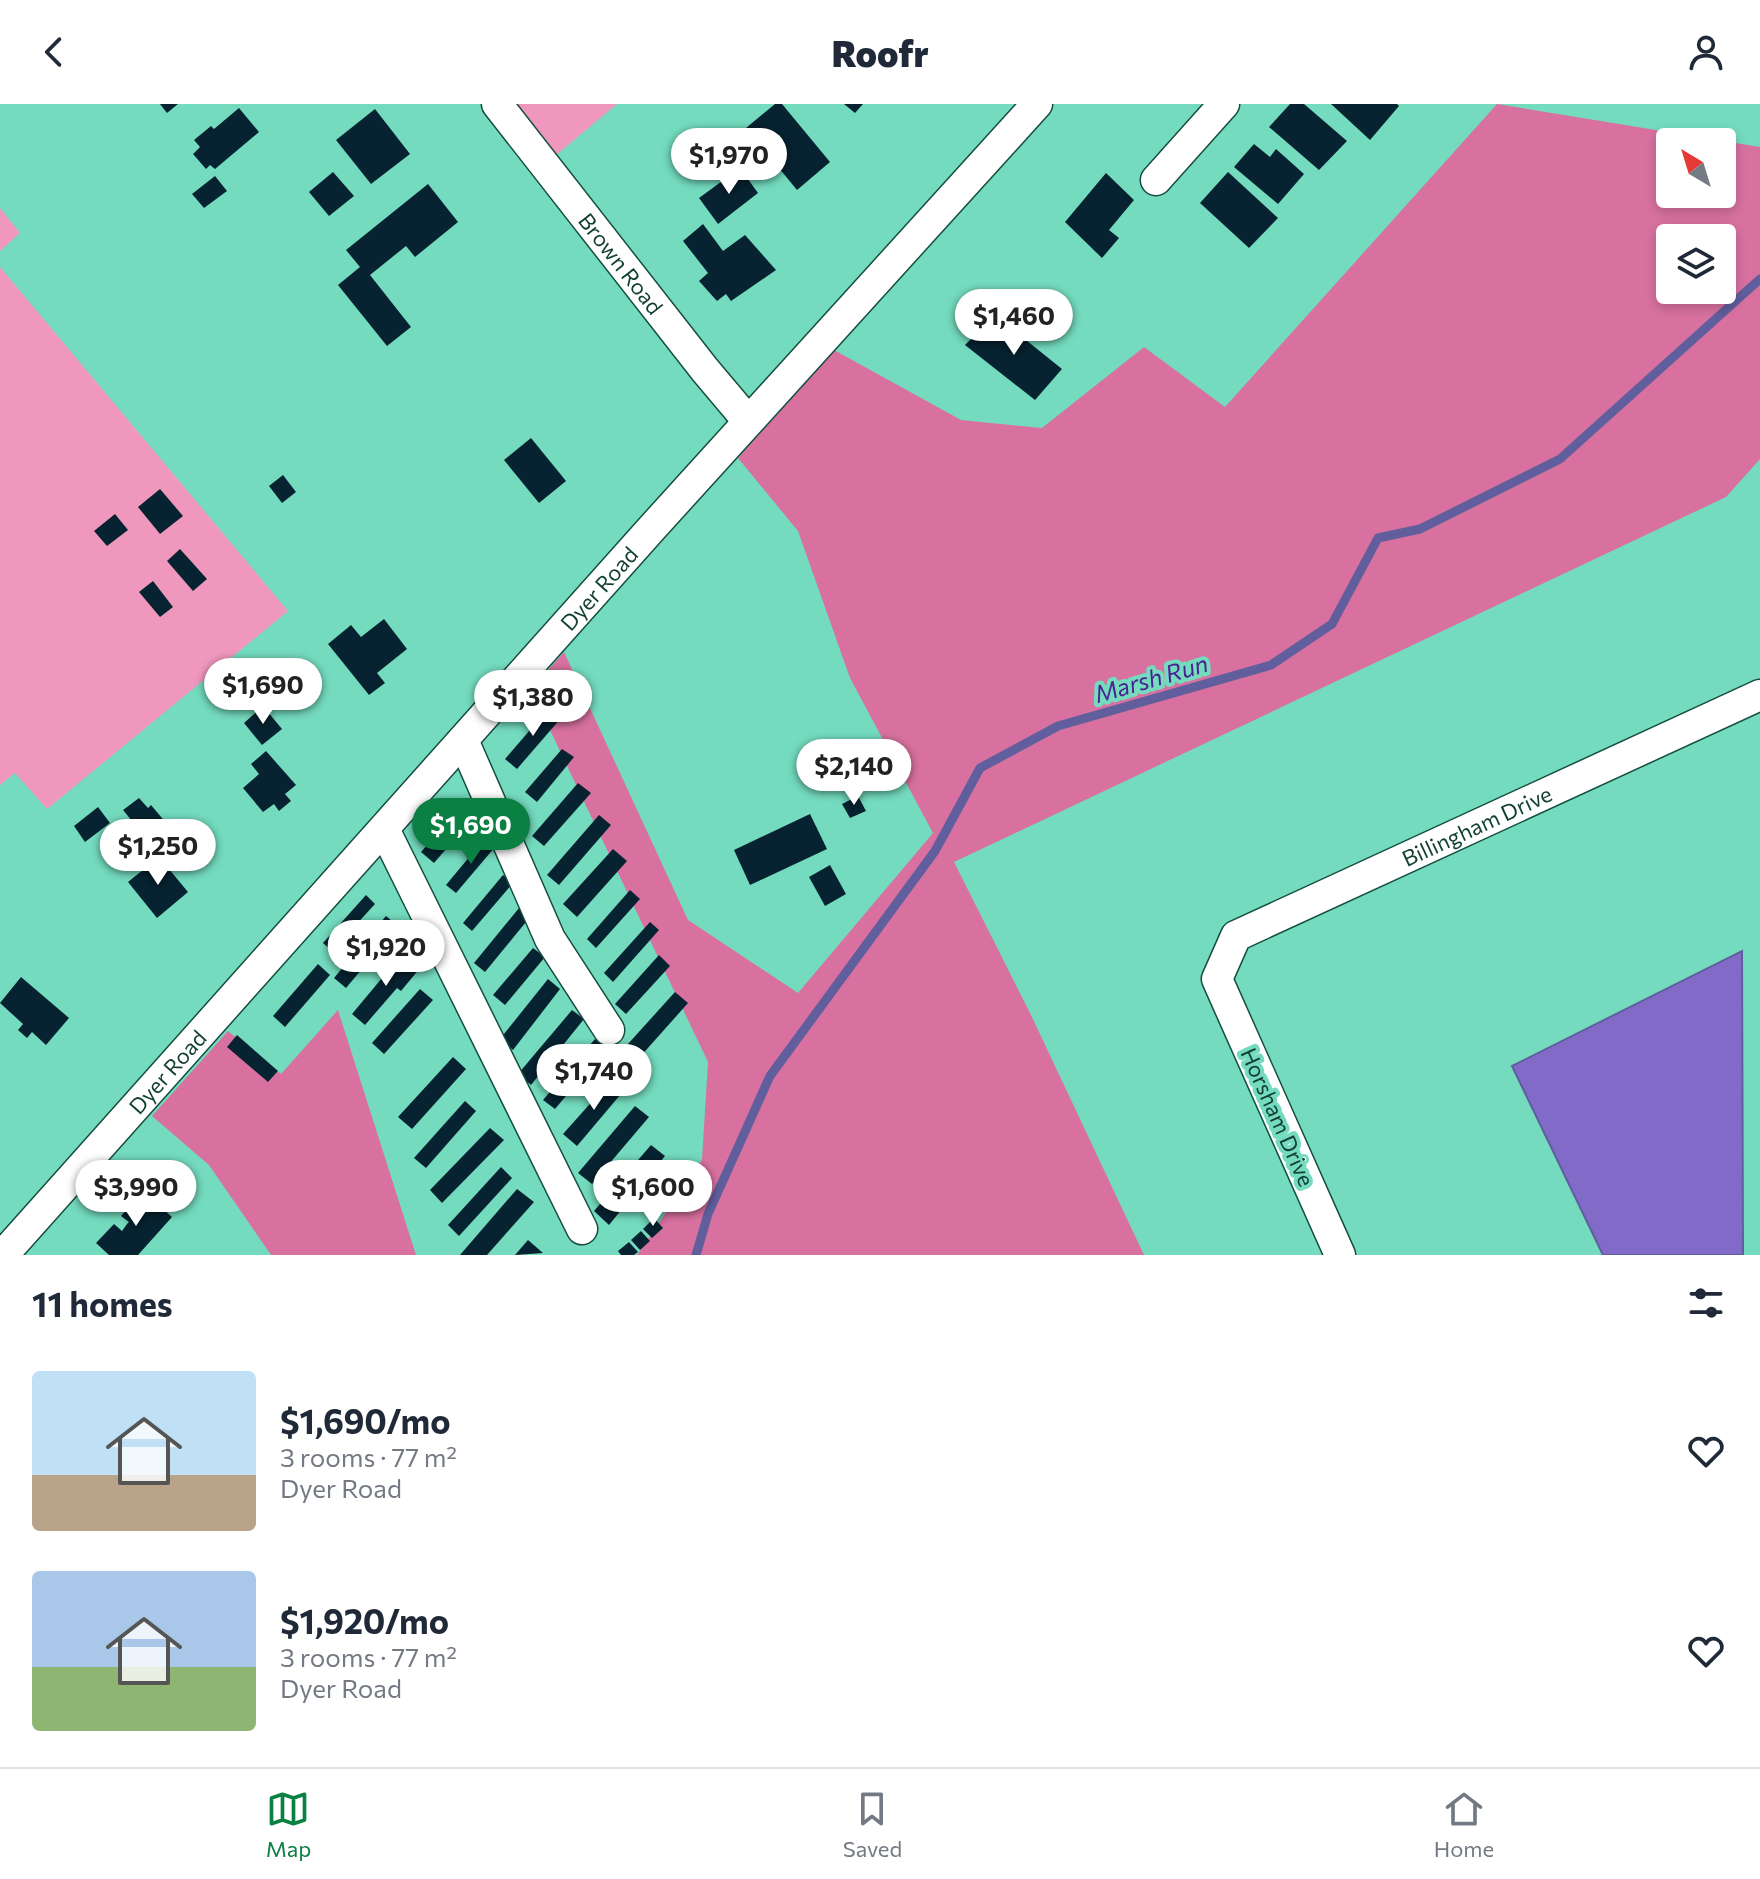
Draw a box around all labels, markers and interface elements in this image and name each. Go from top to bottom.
icon: back [32,30,76,74]
text: Roofr [831,30,929,74]
icon: person [1684,30,1728,74]
pin: $1,970 [664,128,794,196]
north arrow [1656,128,1736,208]
map controls [1656,128,1736,304]
text: $1,970 [689,138,769,169]
street label: Brown Road [573,207,669,319]
button: layers [1656,224,1736,304]
pin: $1,460 [949,289,1079,357]
text: $1,460 [973,299,1055,330]
street label: Dyer Road [554,541,643,636]
water label: Marsh Run [1091,648,1211,708]
pin: $1,690 [198,658,328,726]
text: $1,690 [222,668,304,699]
pin: $1,380 [468,670,598,738]
text: $1,380 [492,680,574,711]
pin: $2,140 [789,739,919,807]
text: $2,140 [814,749,894,780]
street label: Billingham Drive [1397,779,1556,871]
pin: $1,690 [406,798,536,866]
text: $1,690 [430,808,512,839]
pin: $1,250 [93,819,223,887]
text: $1,250 [118,829,198,860]
pin: $1,920 [321,920,451,988]
text: $1,920 [346,930,426,961]
street label: Dyer Road [122,1024,211,1119]
pin: $1,740 [529,1044,659,1112]
street label: Horsham Drive [1235,1044,1321,1190]
text: $1,740 [555,1054,633,1085]
pin: $3,990 [71,1160,201,1228]
pin: $1,600 [588,1160,718,1228]
text: $3,990 [93,1170,179,1201]
text: $1,600 [611,1170,695,1201]
icon: filters [1684,1281,1728,1325]
text: 11 homes [32,1282,173,1324]
text: $1,690/mo [280,1399,451,1441]
icon: home [96,1403,192,1499]
icon: heart [1684,1429,1728,1473]
text: 3 rooms · 77 m² [280,1441,457,1472]
text: Dyer Road [280,1472,402,1503]
text: $1,920/mo [280,1599,449,1641]
icon: home [96,1603,192,1699]
icon: heart [1684,1629,1728,1673]
text: 3 rooms · 77 m² [280,1641,457,1672]
text: Dyer Road [280,1672,402,1703]
tab: Map [266,1787,311,1862]
tab: Saved [843,1787,902,1862]
tab: Home [1434,1787,1494,1862]

